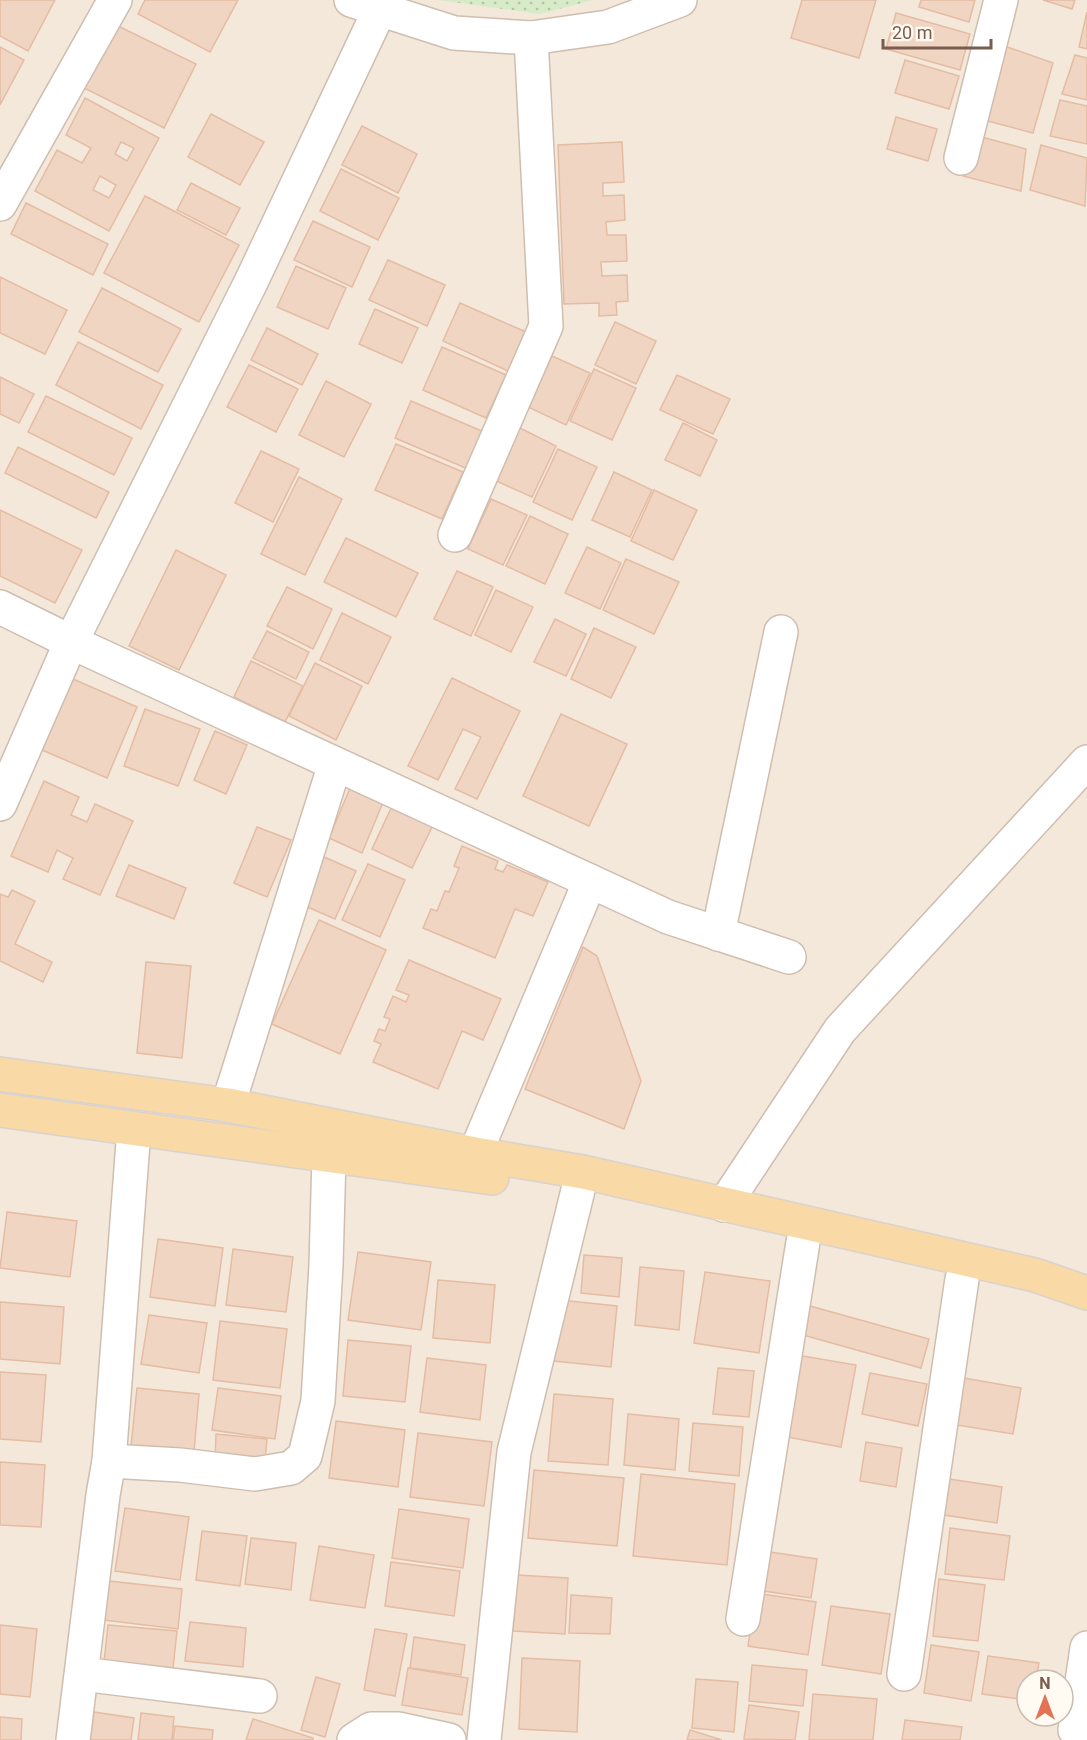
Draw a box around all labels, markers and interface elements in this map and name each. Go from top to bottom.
scale bar [883,12,991,50]
text: 20 m [892,22,932,43]
north arrow [1015,1668,1075,1728]
text: N [1039,1674,1051,1693]

